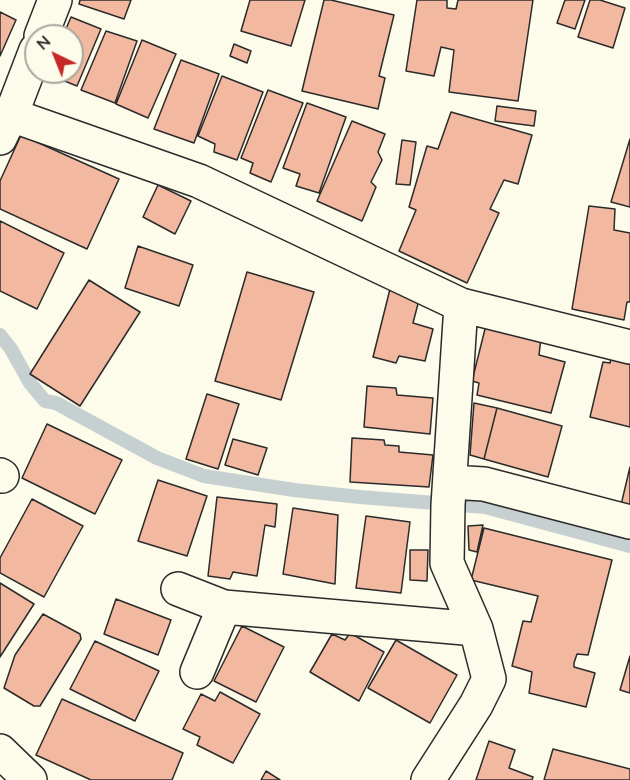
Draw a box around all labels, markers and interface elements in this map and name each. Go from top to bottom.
north arrow [24,24,84,84]
text: N [32,31,54,54]

